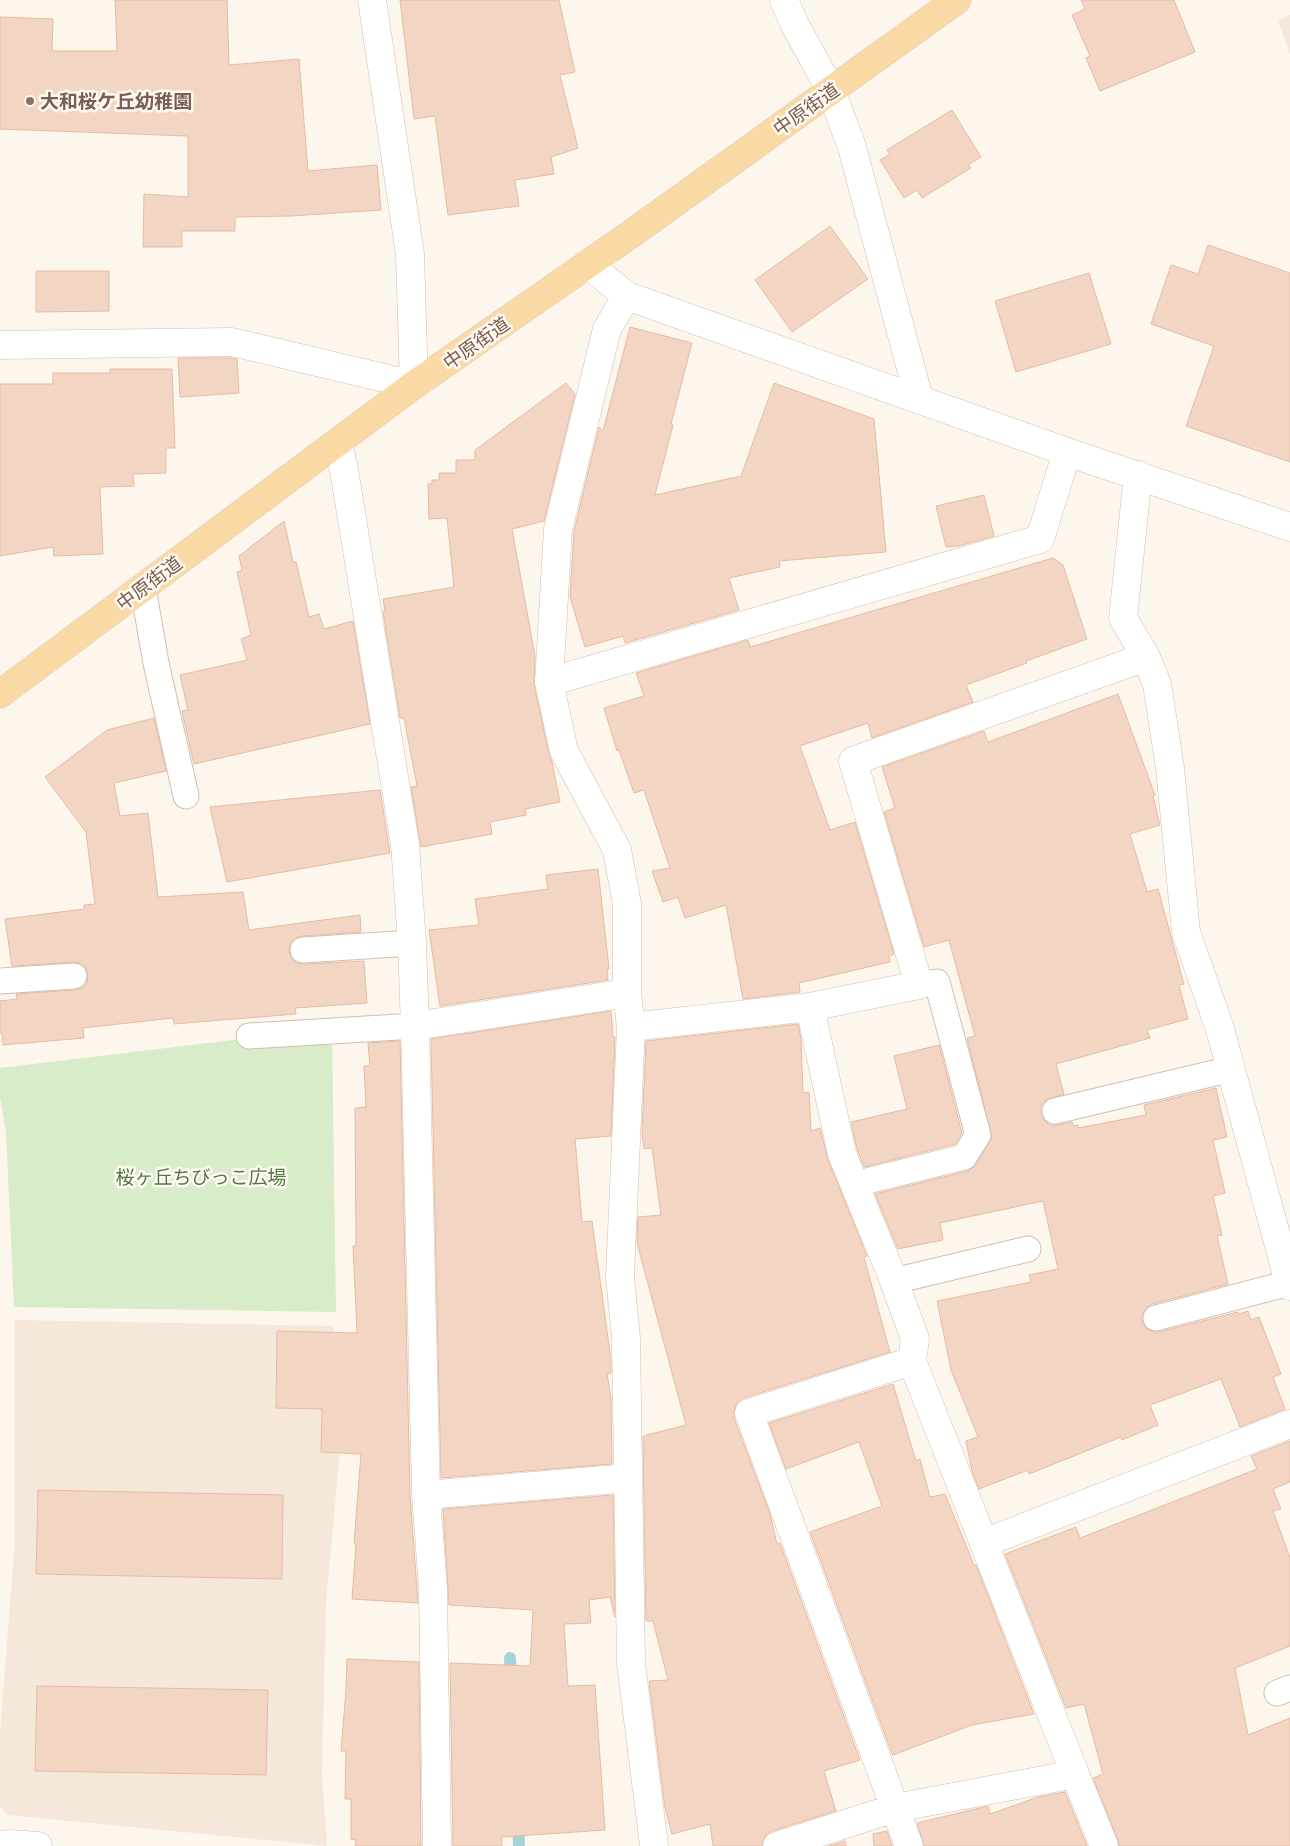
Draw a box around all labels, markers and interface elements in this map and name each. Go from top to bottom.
street label: 中原街道 [769,78,845,141]
place label: 大和桜ケ丘幼稚園 [40,90,192,114]
marker: 大和桜ケ丘幼稚園 [24,95,36,107]
street label: 中原街道 [439,312,515,375]
street label: 中原街道 [112,551,187,616]
park label: 桜ヶ丘ちびっこ広場 [115,1166,287,1190]

